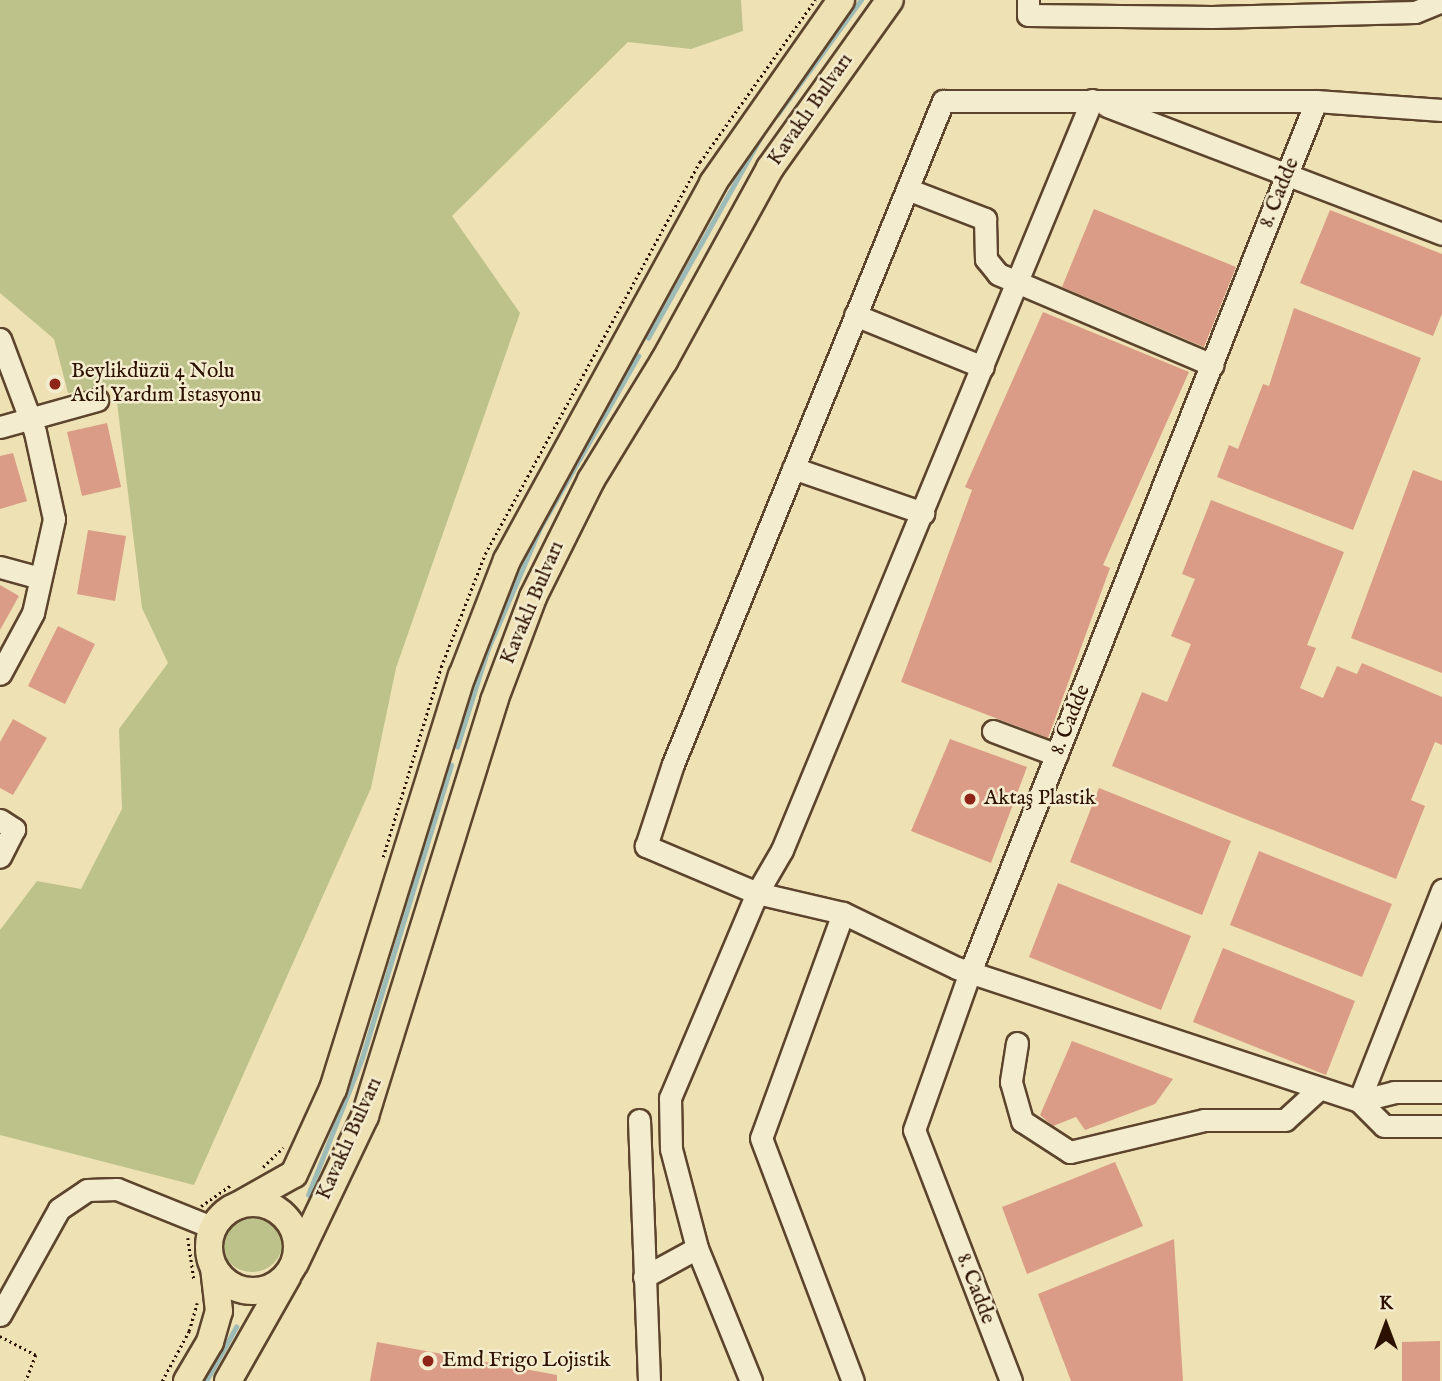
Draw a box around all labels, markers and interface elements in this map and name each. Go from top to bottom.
street label: Kavaklı Bulvarı [763,49,859,171]
street label: 8. Cadde [1255,154,1305,232]
place label: Beylikdüzü 4 Nolu Acil Yardım İstasyonu [71,359,261,409]
marker: Beylikdüzü 4 Nolu Acil Yardım İstasyonu [45,374,65,394]
street label: Kavaklı Bulvarı [496,538,570,668]
street label: 8. Cadde [1046,681,1096,759]
place label: Aktaş Plastik [984,786,1096,812]
marker: Aktaş Plastik [962,791,978,807]
street label: Kavaklı Bulvarı [312,1074,388,1204]
street label: 8. Cadde [950,1250,1000,1328]
north arrow [1351,1290,1421,1360]
text: K [1379,1292,1393,1316]
place label: Emd Frigo Lojistik [442,1348,611,1374]
marker: Emd Frigo Lojistik [420,1353,436,1369]

